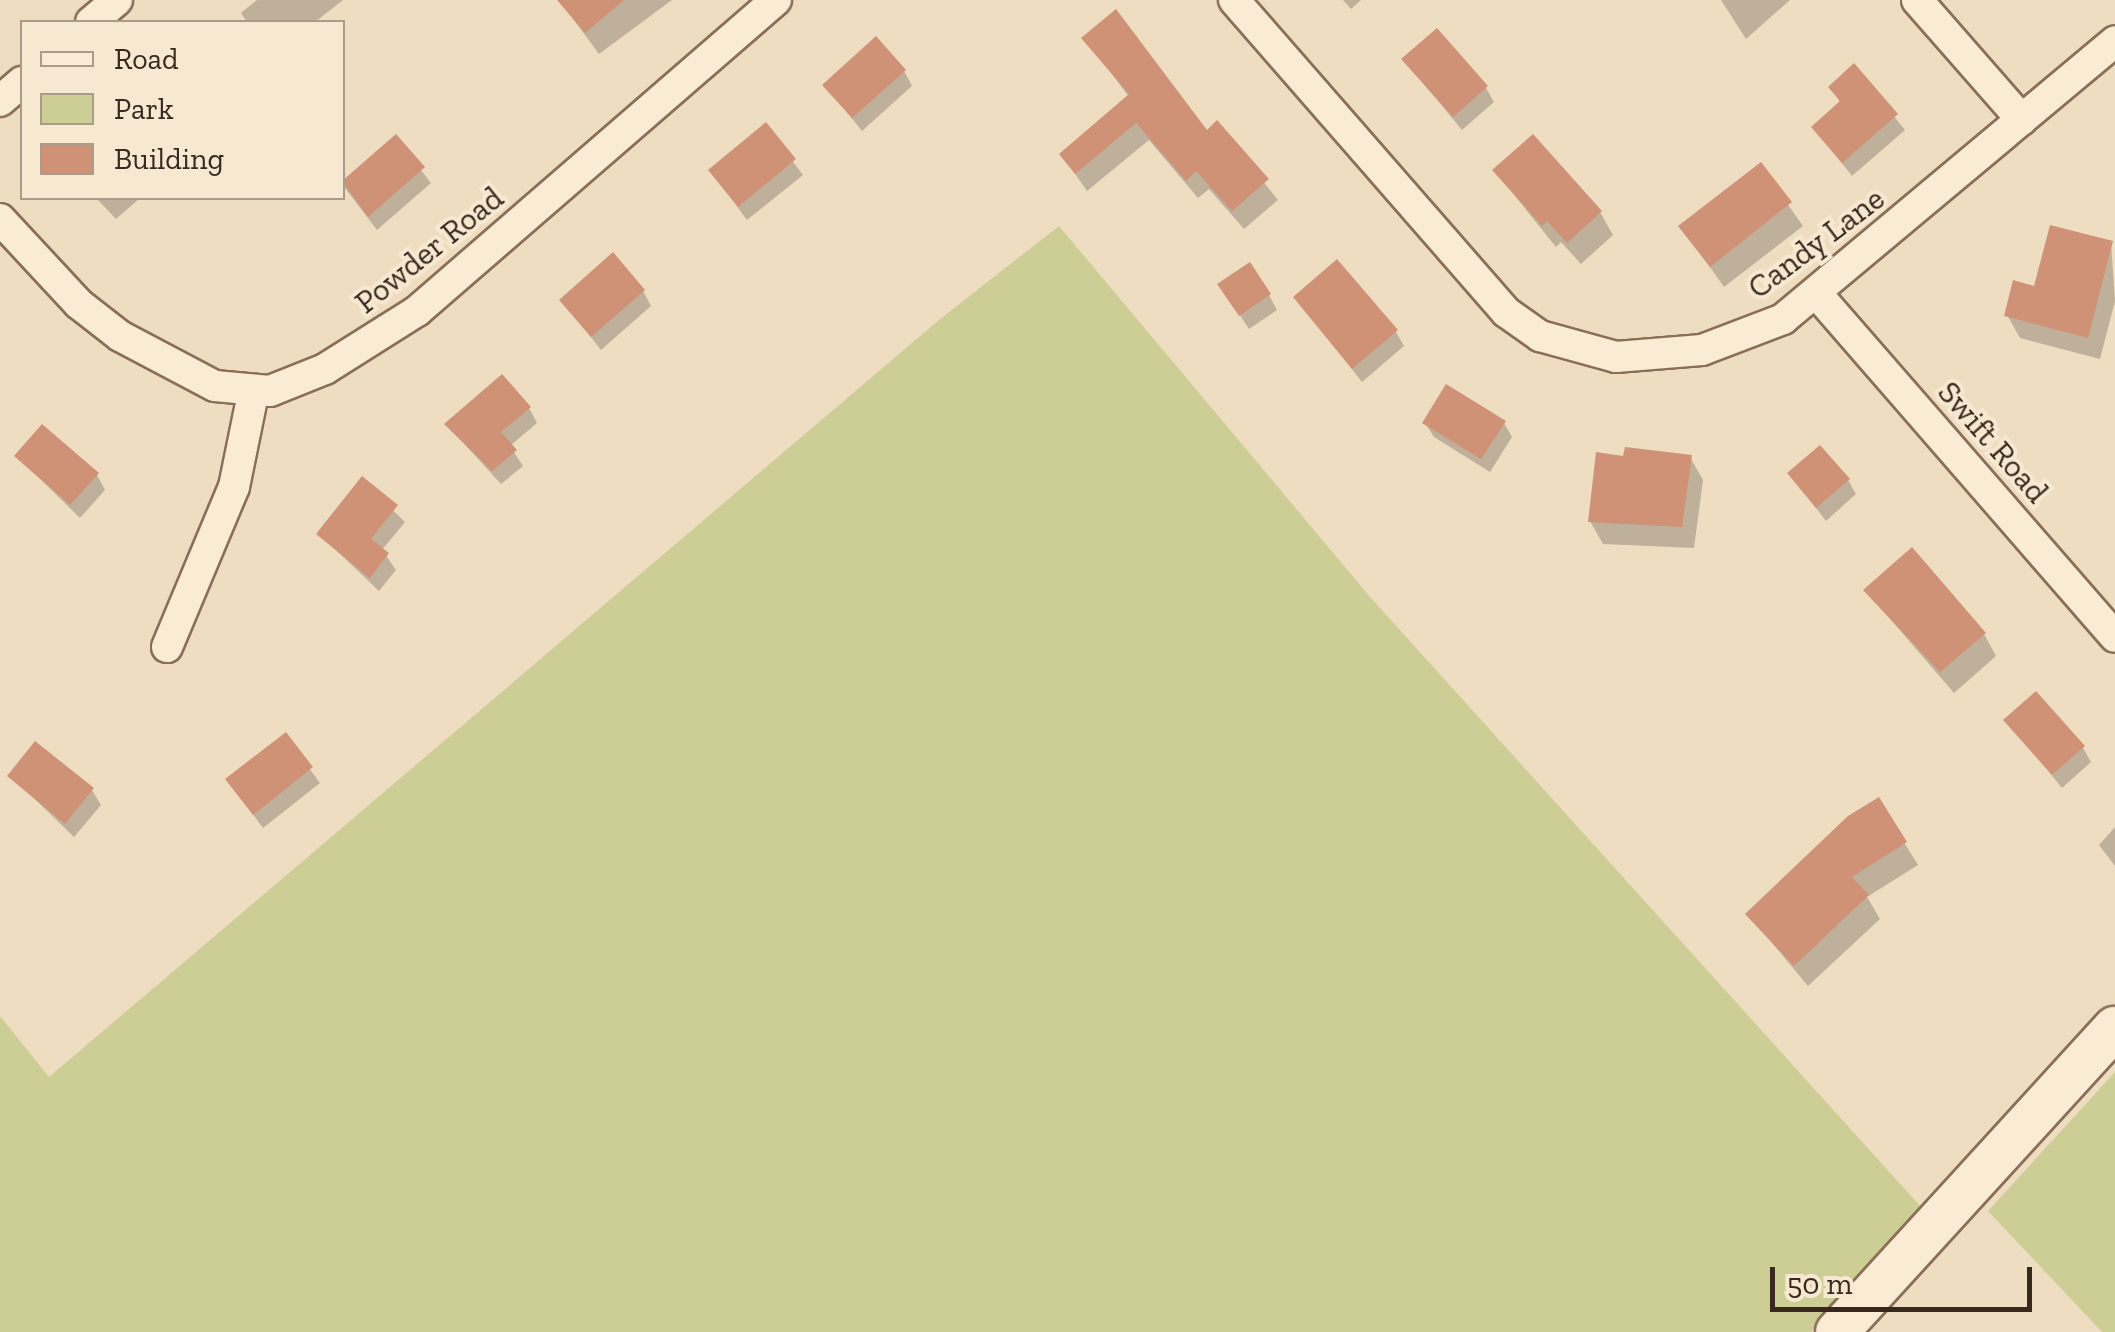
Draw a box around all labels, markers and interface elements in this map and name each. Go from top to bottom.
legend [20,20,345,200]
text: Road [114,41,179,77]
text: Park [114,91,174,127]
text: Building [114,141,224,177]
street label: Powder Road [347,178,511,322]
street label: Candy Lane [1740,179,1892,307]
street label: Swift Road [1930,373,2056,511]
scale bar [1775,1247,2038,1309]
text: 50 m [1787,1266,1852,1302]

